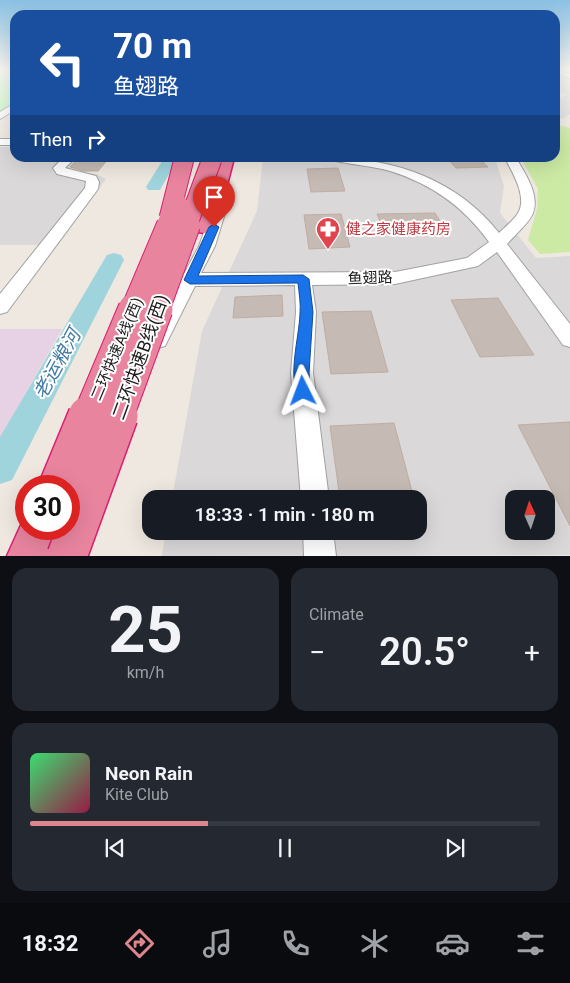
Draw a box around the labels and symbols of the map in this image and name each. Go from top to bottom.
pin [193,176,235,227]
pharmacy icon: 健之家健康药房 [315,216,341,250]
place label: 健之家健康药房 [346,220,451,238]
street label: 鱼翅路 [347,268,393,288]
street label: 二环快速B线(西) [108,292,173,423]
street label: 二环快速A线(西) [87,295,147,403]
water label: 老运粮河 [29,322,87,403]
position arrow [276,364,328,416]
speed limit sign: 30 [15,475,80,540]
north arrow [505,490,555,540]

